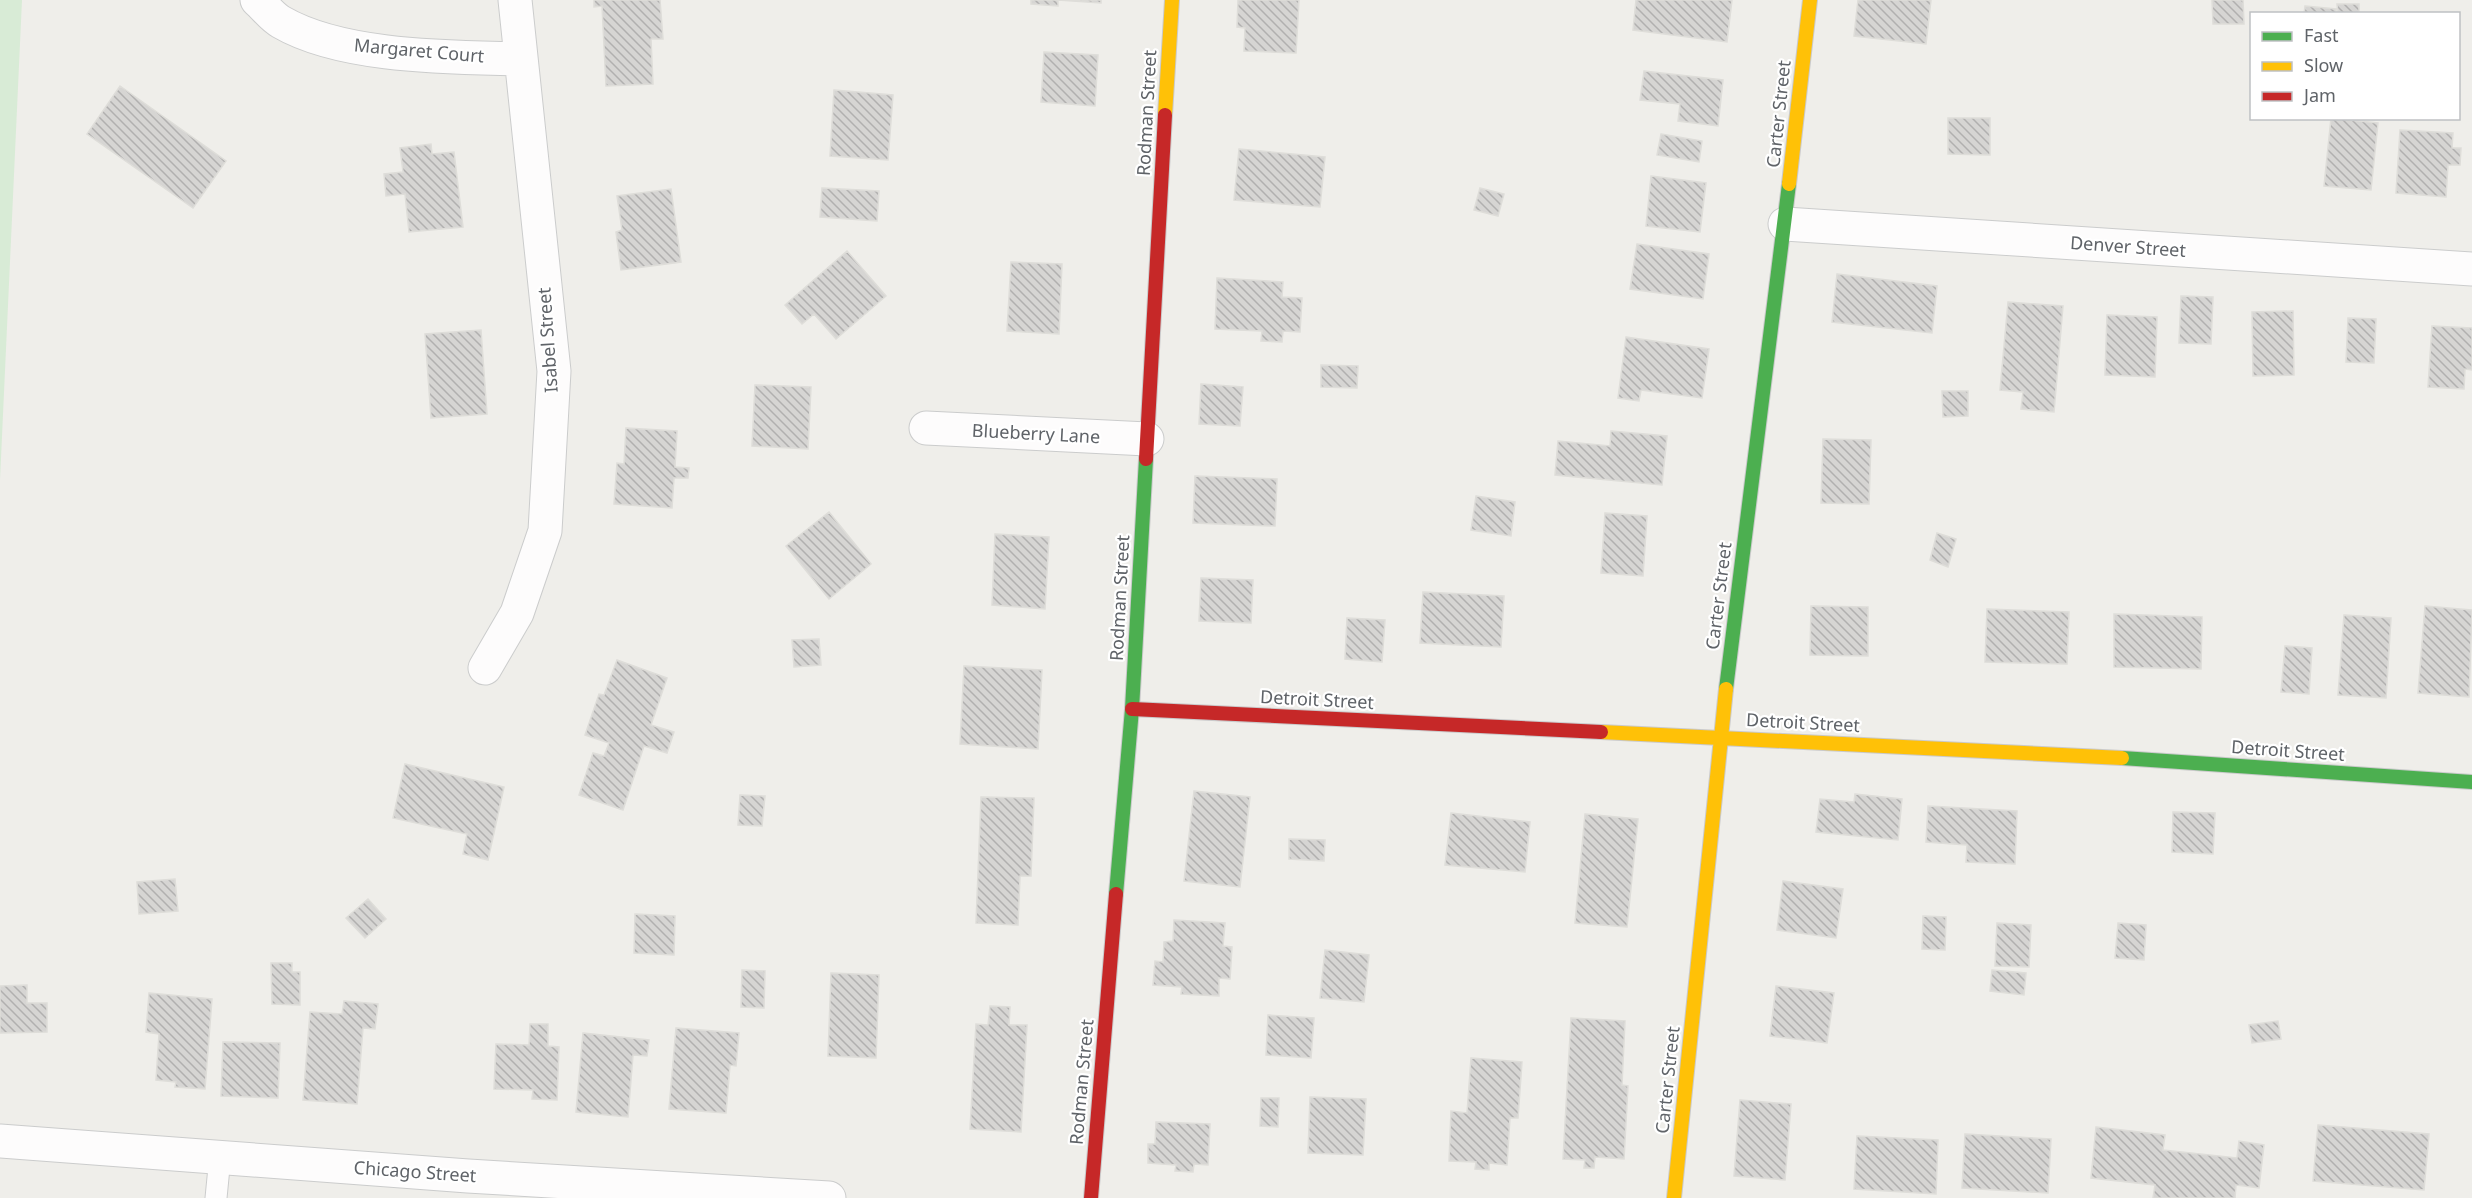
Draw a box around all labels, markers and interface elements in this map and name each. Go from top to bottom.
legend [2250,12,2460,120]
text: Fast [2304,23,2339,47]
street label: Margaret Court [353,32,486,68]
street label: Rodman Street [1131,49,1161,177]
text: Slow [2304,53,2343,77]
street label: Carter Street [1760,58,1796,169]
text: Jam [2302,83,2336,107]
street label: Denver Street [2069,230,2187,262]
street label: Isabel Street [531,286,563,394]
street label: Blueberry Lane [971,418,1101,448]
street label: Rodman Street [1104,534,1134,662]
street label: Carter Street [1700,540,1737,651]
street label: Detroit Street [1260,684,1375,714]
street label: Detroit Street [1746,707,1861,737]
street label: Detroit Street [2230,734,2346,766]
street label: Rodman Street [1064,1018,1098,1146]
street label: Carter Street [1649,1024,1685,1135]
street label: Chicago Street [353,1155,478,1187]

